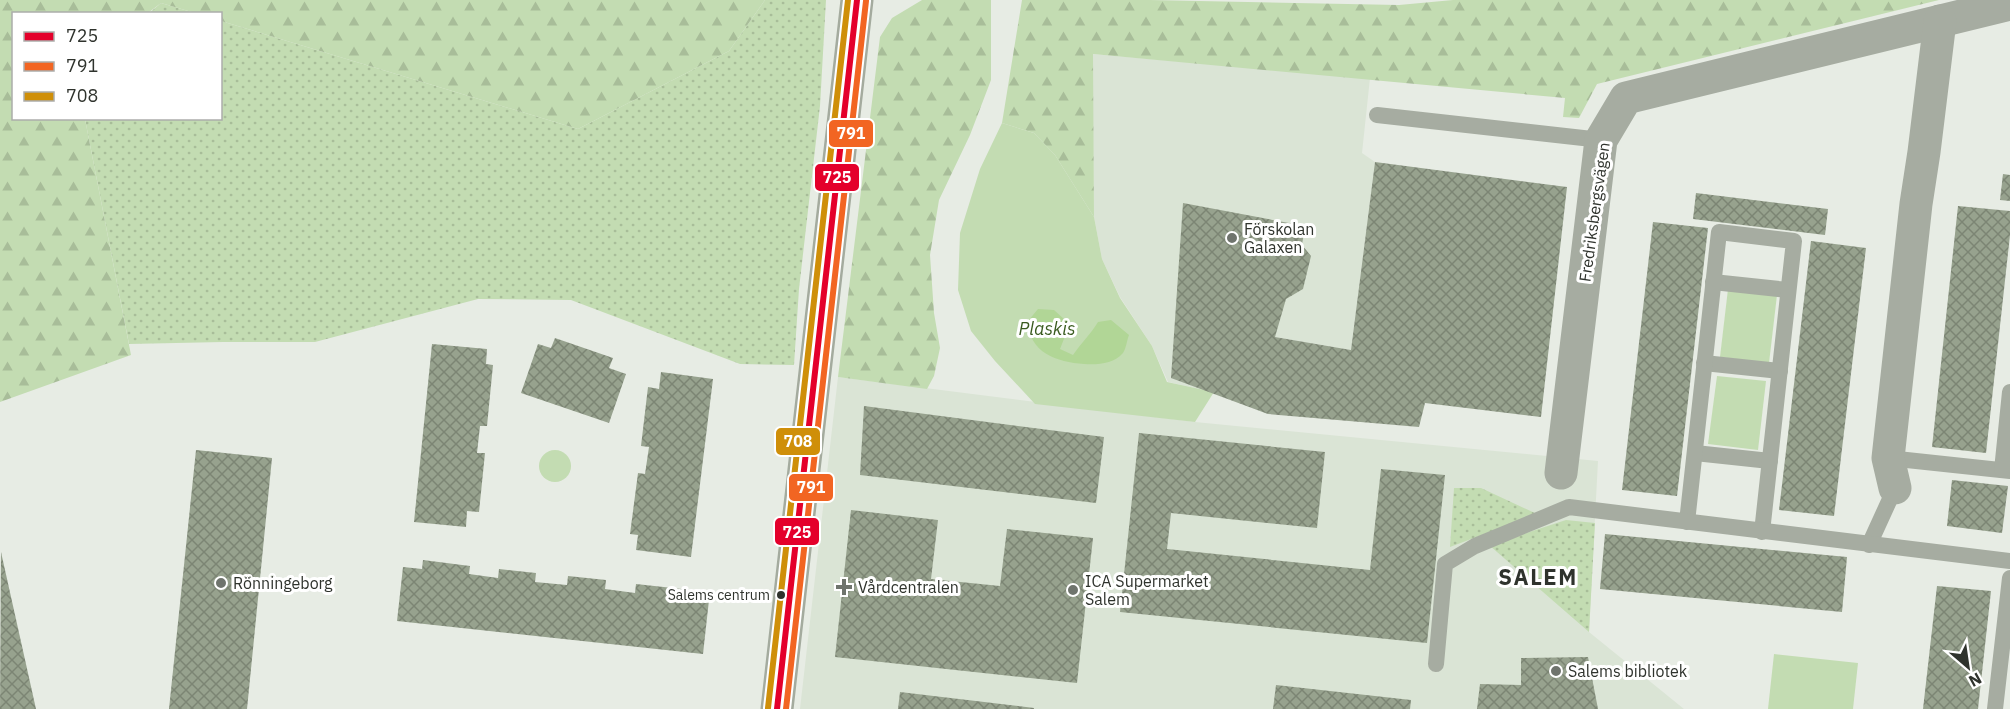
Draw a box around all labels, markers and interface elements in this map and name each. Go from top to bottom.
legend [12,12,222,120]
text: 725 [66,24,98,47]
text: 791 [66,54,98,77]
text: 708 [66,84,98,107]
line badge: 791 [828,119,874,148]
text: 791 [837,123,866,143]
street label: Fredriksbergsvägen [1574,141,1614,283]
line badge: 725 [814,163,860,192]
text: 725 [823,167,852,187]
place label: Förskolan Galaxen [1244,219,1314,257]
marker: Förskolan Galaxen [1225,231,1239,245]
water label: Plaskis [1019,317,1075,340]
line badge: 708 [775,427,821,456]
text: 708 [784,431,812,451]
line badge: 791 [788,473,834,502]
text: 791 [797,477,826,497]
line badge: 725 [774,517,820,546]
text: 725 [783,522,812,542]
district label: SALEM [1498,562,1578,591]
place label: ICA Supermarket Salem [1085,571,1209,609]
place label: Rönningeborg [233,573,333,593]
marker: Rönningeborg [214,576,228,590]
place label: Vårdcentralen [858,577,959,597]
marker: Vårdcentralen [835,578,853,596]
marker: ICA Supermarket Salem [1066,583,1080,597]
place label: Salems centrum [668,586,770,604]
marker: Salems centrum [775,589,787,601]
north arrow [1938,637,1998,697]
place label: Salems bibliotek [1568,661,1688,681]
marker: Salems bibliotek [1549,664,1563,678]
text: N [1965,669,1985,692]

